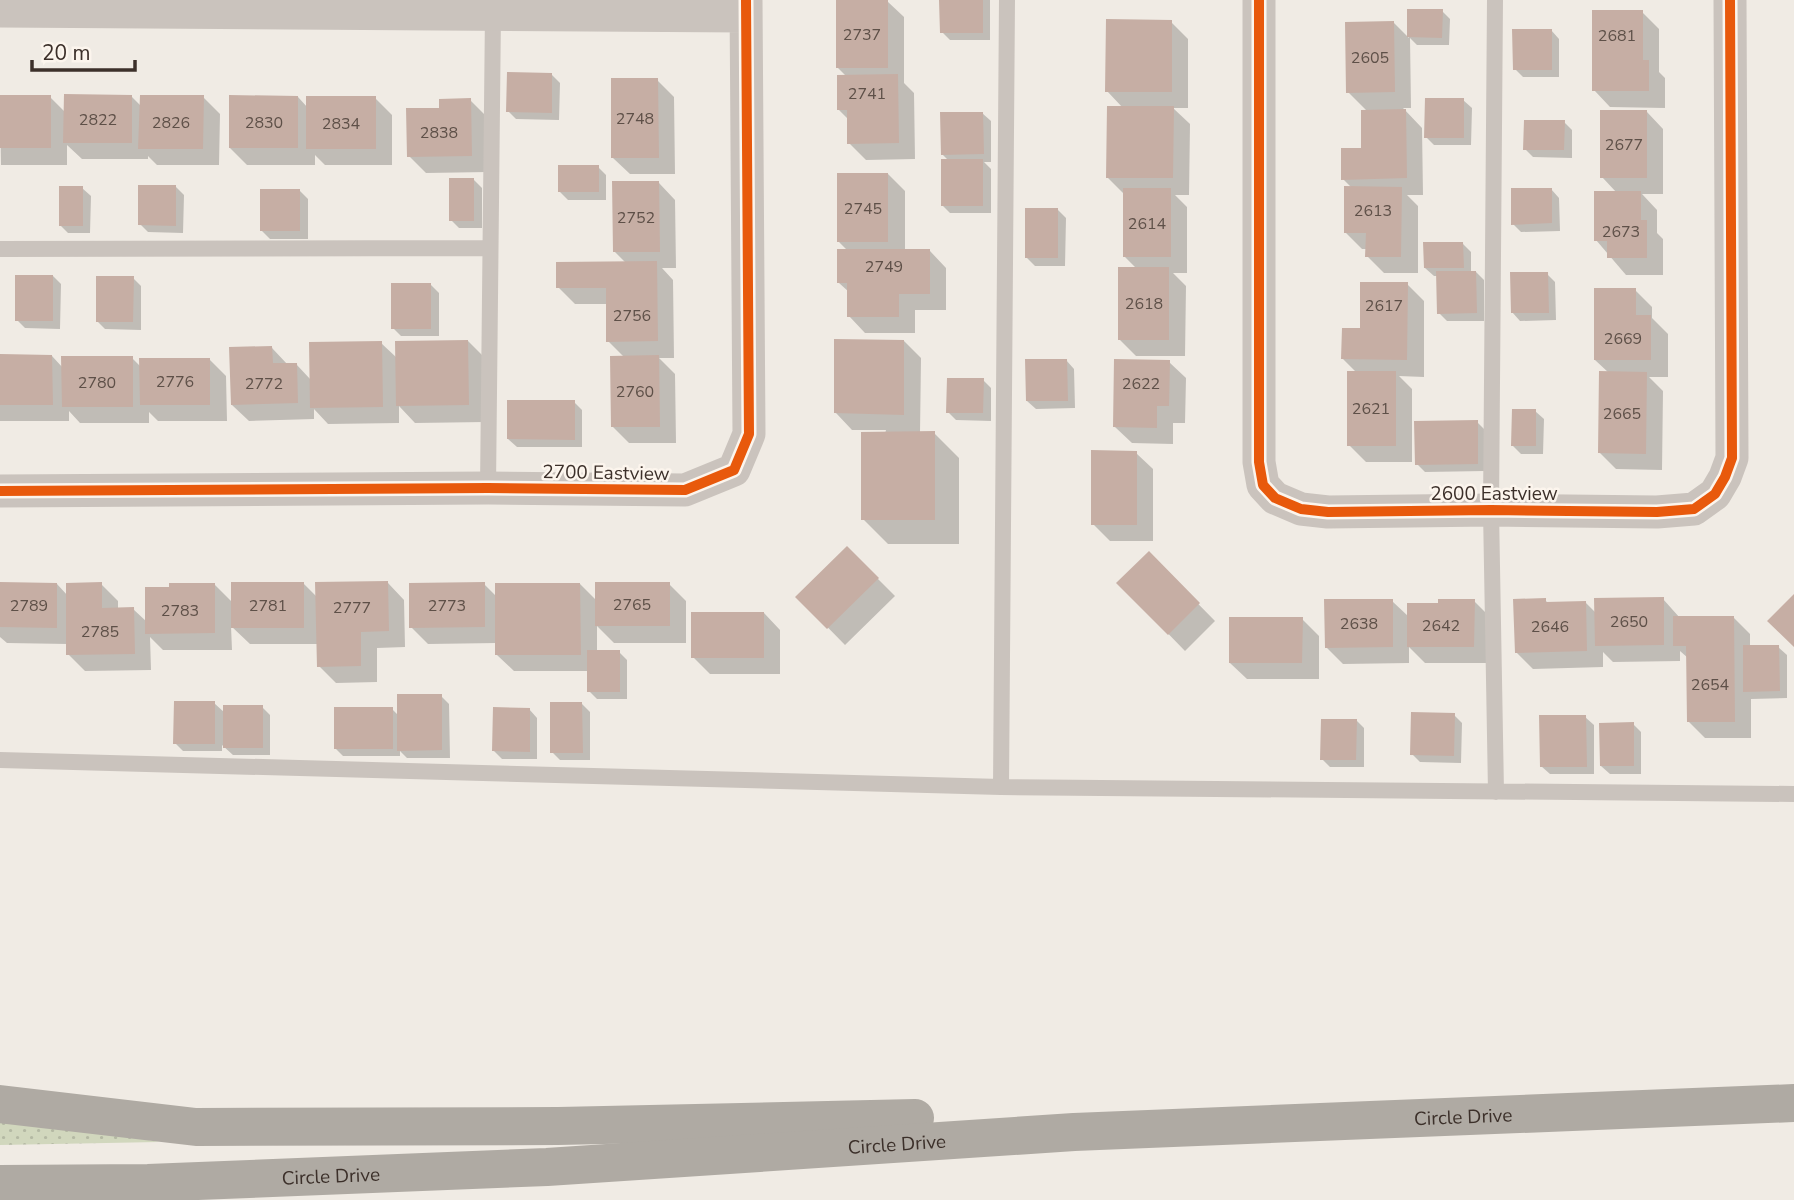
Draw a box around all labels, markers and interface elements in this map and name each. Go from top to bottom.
house number: 2737 [843,24,881,46]
house number: 2681 [1598,25,1636,47]
scale bar [32,28,135,72]
text: 20 m [42,39,91,67]
house number: 2605 [1351,47,1389,69]
house number: 2741 [848,83,886,105]
house number: 2748 [616,108,654,130]
house number: 2822 [79,109,117,131]
house number: 2826 [152,112,190,134]
house number: 2830 [245,112,283,134]
house number: 2834 [322,113,361,135]
house number: 2838 [420,122,458,144]
house number: 2677 [1605,134,1643,156]
house number: 2745 [844,198,882,220]
house number: 2613 [1354,200,1392,222]
house number: 2752 [617,207,655,229]
house number: 2614 [1128,213,1167,235]
house number: 2673 [1602,221,1640,243]
house number: 2749 [865,256,903,278]
house number: 2618 [1125,293,1163,315]
house number: 2617 [1365,295,1403,317]
house number: 2756 [613,305,651,327]
house number: 2669 [1604,328,1642,350]
house number: 2776 [156,371,194,393]
house number: 2780 [78,372,116,394]
house number: 2772 [245,373,283,395]
house number: 2622 [1122,373,1160,395]
house number: 2760 [616,381,654,403]
house number: 2621 [1352,398,1390,420]
house number: 2665 [1603,403,1641,425]
street label: 2700 Eastview [542,459,670,487]
street label: 2600 Eastview [1430,481,1558,507]
house number: 2765 [613,594,651,616]
house number: 2789 [10,595,48,617]
house number: 2781 [249,595,287,617]
house number: 2773 [428,595,466,617]
house number: 2777 [333,597,371,619]
house number: 2783 [161,600,199,622]
house number: 2650 [1610,611,1648,633]
house number: 2638 [1340,613,1378,635]
house number: 2642 [1422,615,1460,637]
house number: 2646 [1531,616,1569,638]
house number: 2785 [81,621,119,643]
house number: 2654 [1691,674,1730,696]
street label: Circle Drive [1414,1102,1513,1132]
street label: Circle Drive [847,1129,947,1161]
street label: Circle Drive [281,1162,381,1192]

